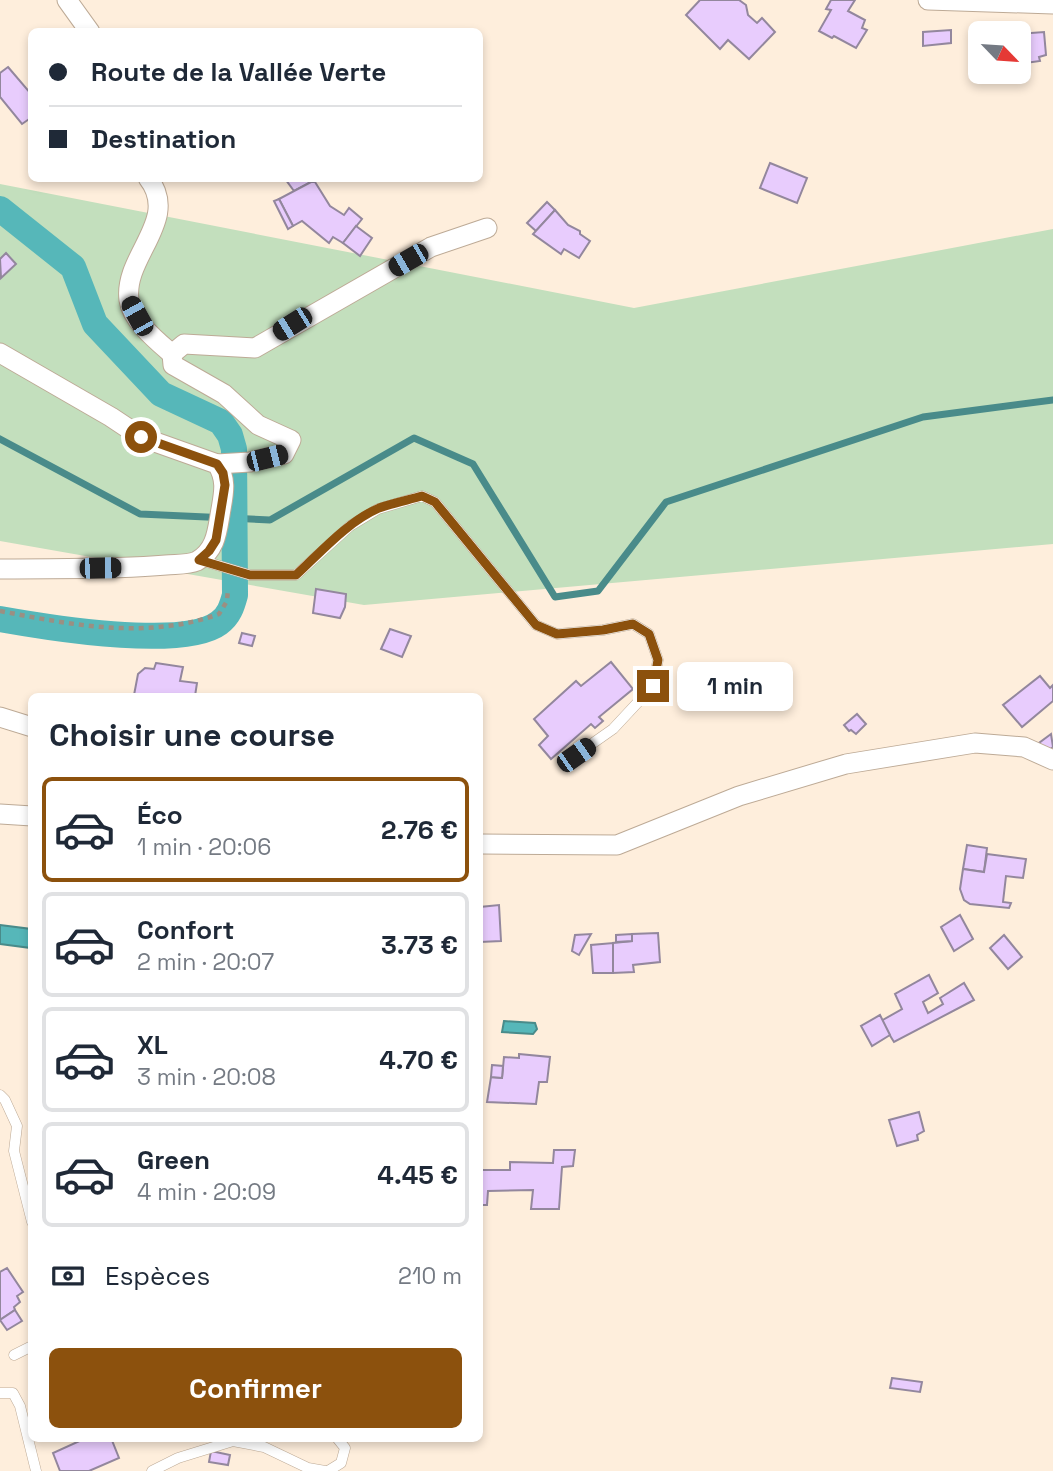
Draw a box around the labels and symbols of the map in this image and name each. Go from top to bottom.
north arrow [968,21,1031,84]
car [385,240,432,280]
car [118,293,157,339]
car [269,304,316,344]
route start [125,421,157,453]
car [245,443,290,473]
car [79,557,122,579]
callout: 1 min [678,662,793,710]
route end [637,670,669,702]
car [553,734,600,776]

